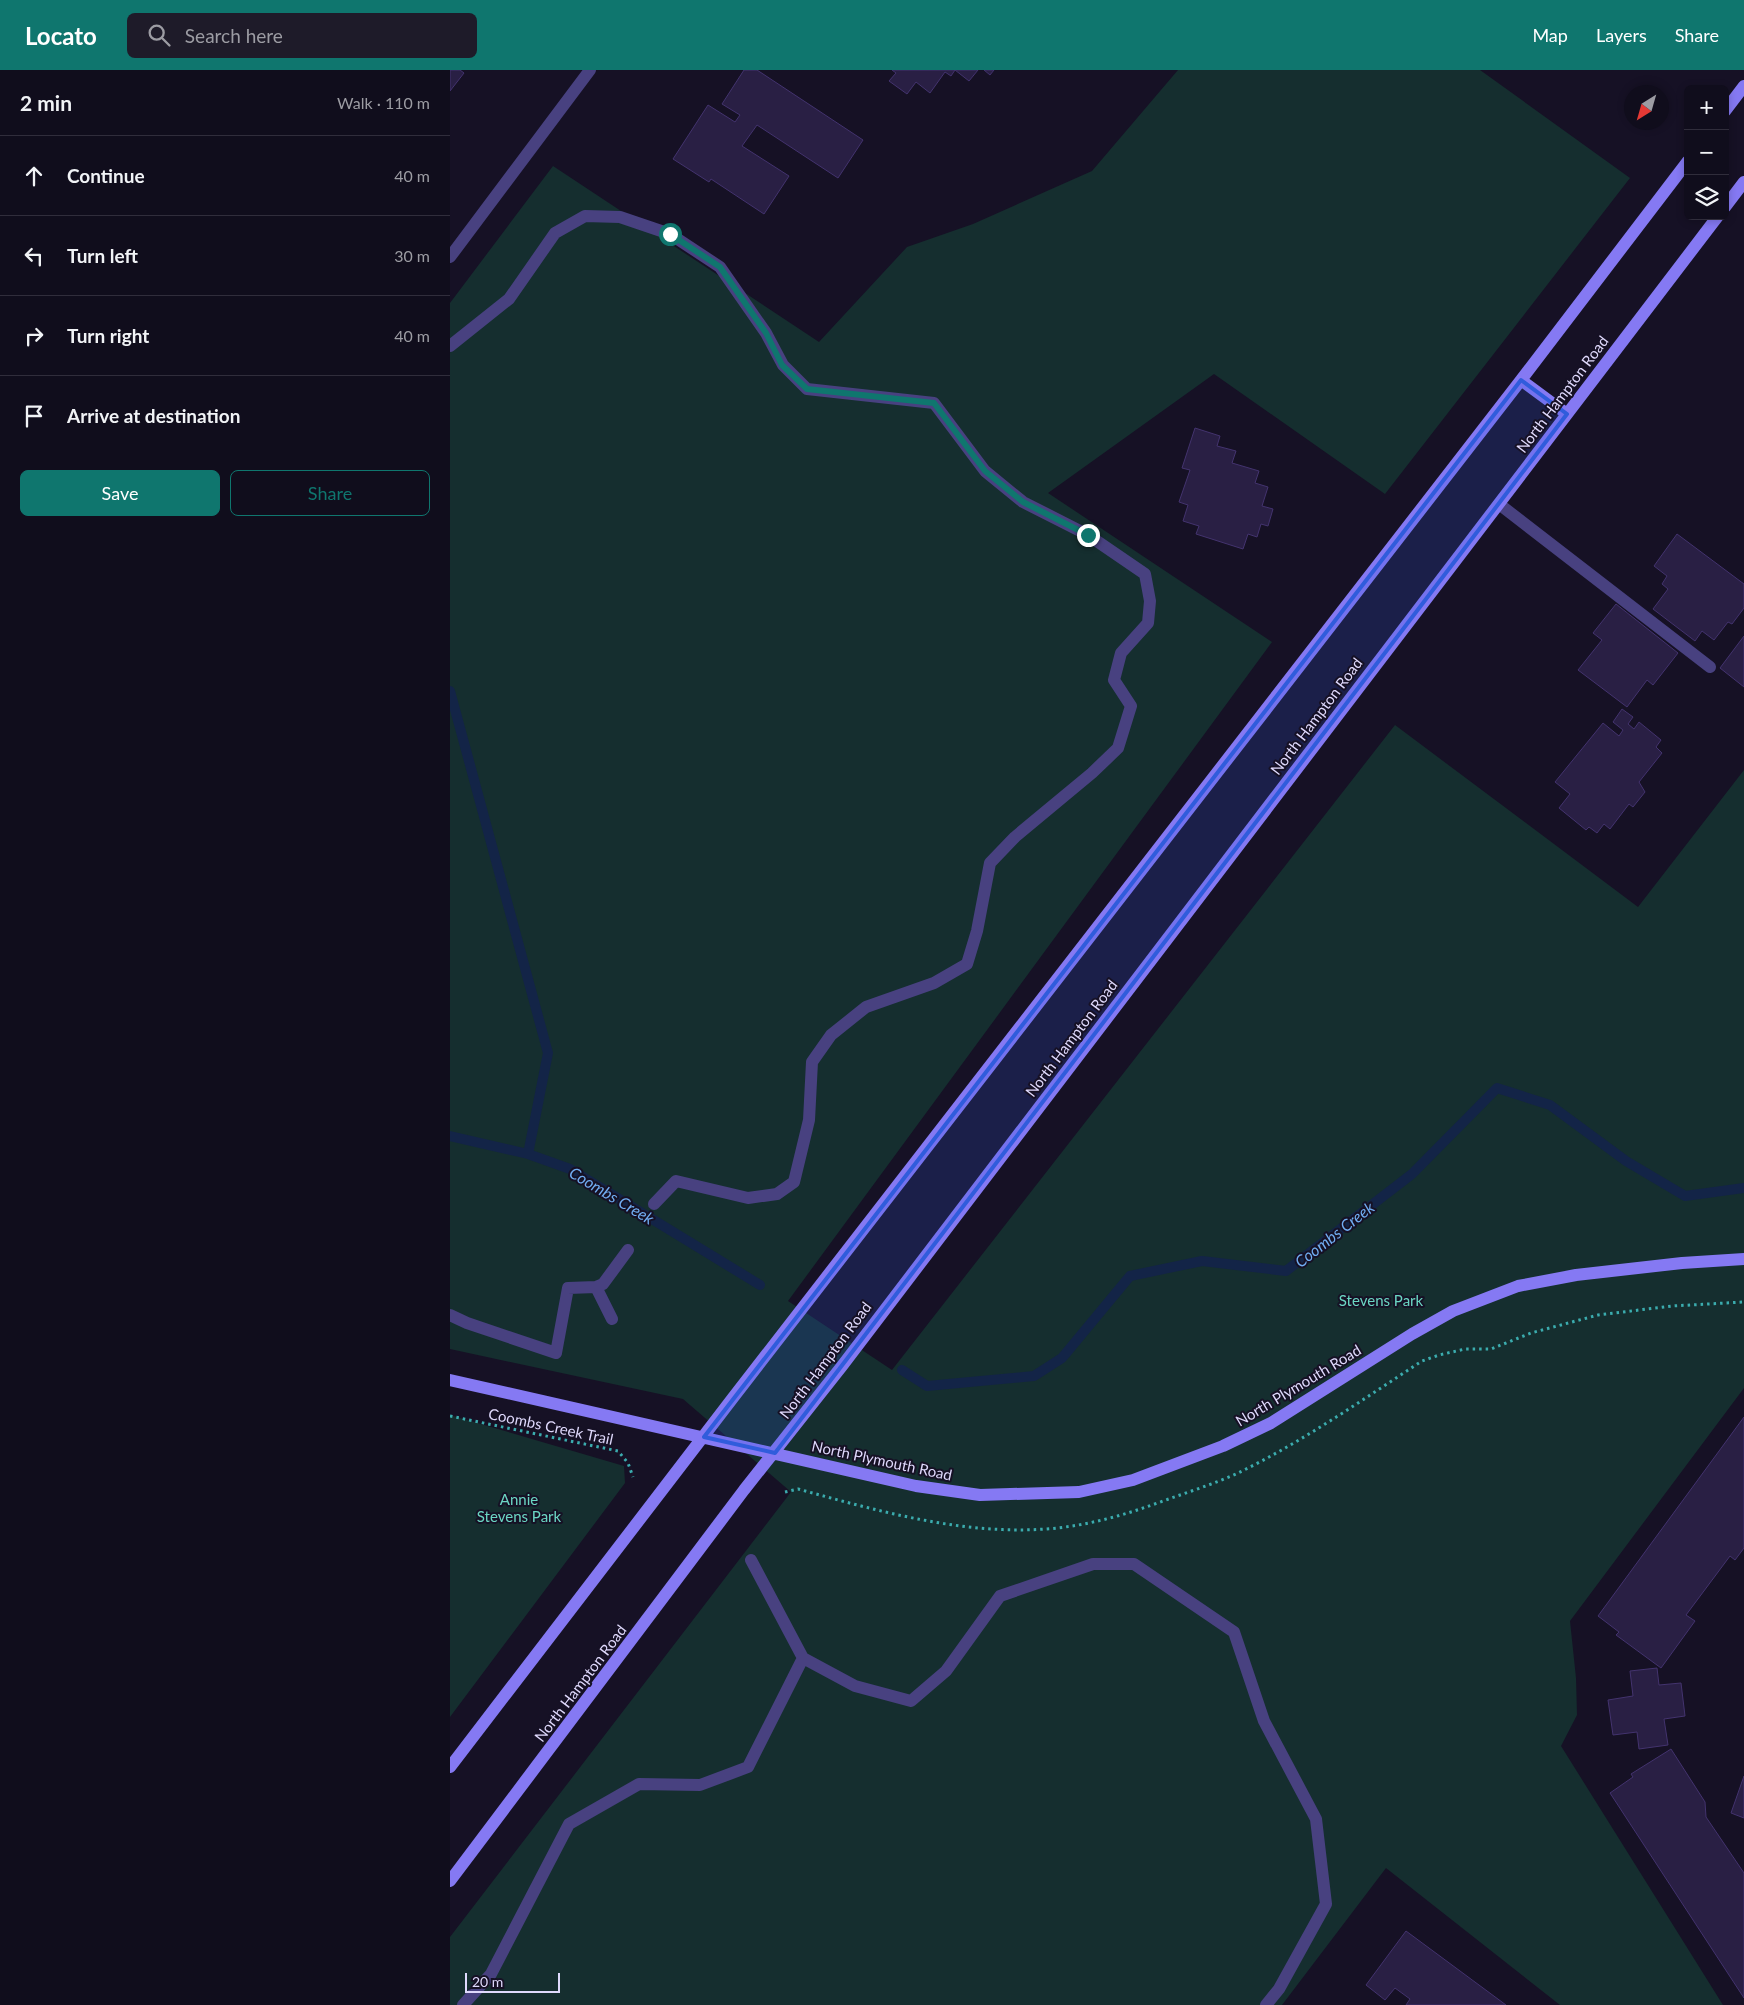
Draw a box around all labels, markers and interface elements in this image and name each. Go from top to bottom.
search box [127,13,477,58]
text: Locato [25,21,97,50]
icon: search [145,21,173,49]
text: Search here [185,24,283,47]
text: Map [1532,24,1568,46]
text: Layers [1596,24,1647,46]
text: Share [1675,24,1719,46]
north arrow [1624,85,1669,130]
map controls [1684,85,1729,220]
button: + [1684,85,1729,130]
text: 2 min [20,90,72,115]
text: Walk · 110 m [337,93,430,112]
button: − [1684,130,1729,175]
icon: ahead [20,162,48,190]
text: Continue [67,164,145,187]
text: 40 m [394,166,430,185]
button: layers [1684,175,1729,220]
route start [659,223,682,246]
icon: left [20,242,48,270]
text: Turn left [67,244,138,267]
text: 30 m [394,246,430,265]
icon: right [20,322,48,350]
text: Turn right [67,324,149,347]
text: 40 m [394,326,430,345]
street label: North Hampton Road [1512,332,1612,456]
icon: arrive [20,402,48,430]
text: Arrive at destination [67,404,240,427]
button: Save [20,470,220,516]
button: Share [230,470,430,516]
route end [1077,524,1100,547]
street label: North Hampton Road [1266,654,1366,778]
street label: North Hampton Road [1021,976,1121,1100]
water label: Coombs Creek [566,1162,658,1228]
water label: Coombs Creek [1291,1197,1378,1271]
park label: Stevens Park [1339,1291,1424,1309]
street label: North Hampton Road [775,1298,875,1422]
street label: North Plymouth Road [1232,1340,1364,1430]
street label: Coombs Creek Trail [487,1404,615,1448]
street label: North Plymouth Road [810,1436,954,1484]
park label: Annie Stevens Park [477,1490,562,1525]
street label: North Hampton Road [530,1621,630,1745]
scale bar [465,1970,560,1993]
text: 20 m [472,1973,503,1990]

